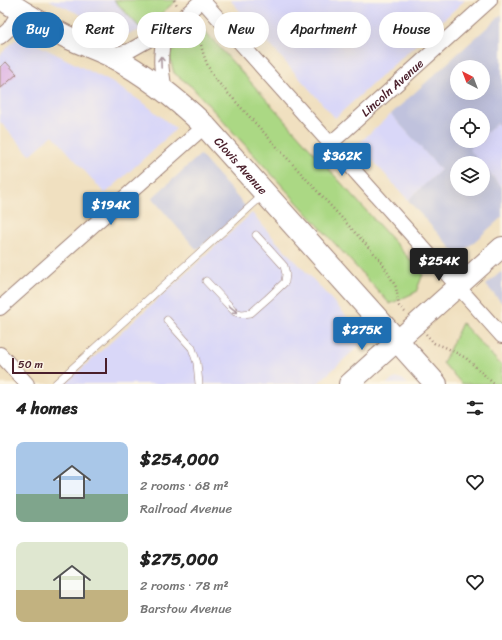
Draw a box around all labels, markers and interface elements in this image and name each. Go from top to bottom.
chip: Buy [12,12,64,48]
chip: Rent [72,12,129,48]
chip: Filters [137,12,206,48]
chip: New [214,12,269,48]
chip: Apartment [277,12,371,48]
chip: House [379,12,444,48]
street label: Lincoln Avenue [356,53,429,122]
one-way arrow [157,56,165,69]
north arrow [450,60,490,100]
map controls [450,60,490,196]
button: locate [450,108,490,148]
street label: Clovis Avenue [208,132,273,200]
pin: $362K [314,143,370,177]
text: $362K [323,144,361,167]
button: layers [450,156,490,196]
pin: $194K [83,192,139,226]
text: $194K [92,193,130,216]
pin: $254K [411,248,467,282]
text: $254K [419,249,459,272]
one-way arrow [228,304,238,313]
pin: $275K [334,317,390,351]
text: $275K [342,318,382,341]
text: 50 m [18,355,43,374]
scale bar [12,356,107,375]
text: 4 homes [16,393,77,423]
icon: filters [464,397,486,419]
text: $254,000 [140,444,219,474]
icon: home [48,458,96,506]
icon: heart [464,471,486,493]
text: 2 rooms · 68 m² [140,474,229,497]
text: Railroad Avenue [140,497,232,520]
text: $275,000 [140,544,218,574]
icon: home [48,558,96,606]
icon: heart [464,571,486,593]
text: 2 rooms · 78 m² [140,574,229,597]
text: Barstow Avenue [140,597,232,620]

